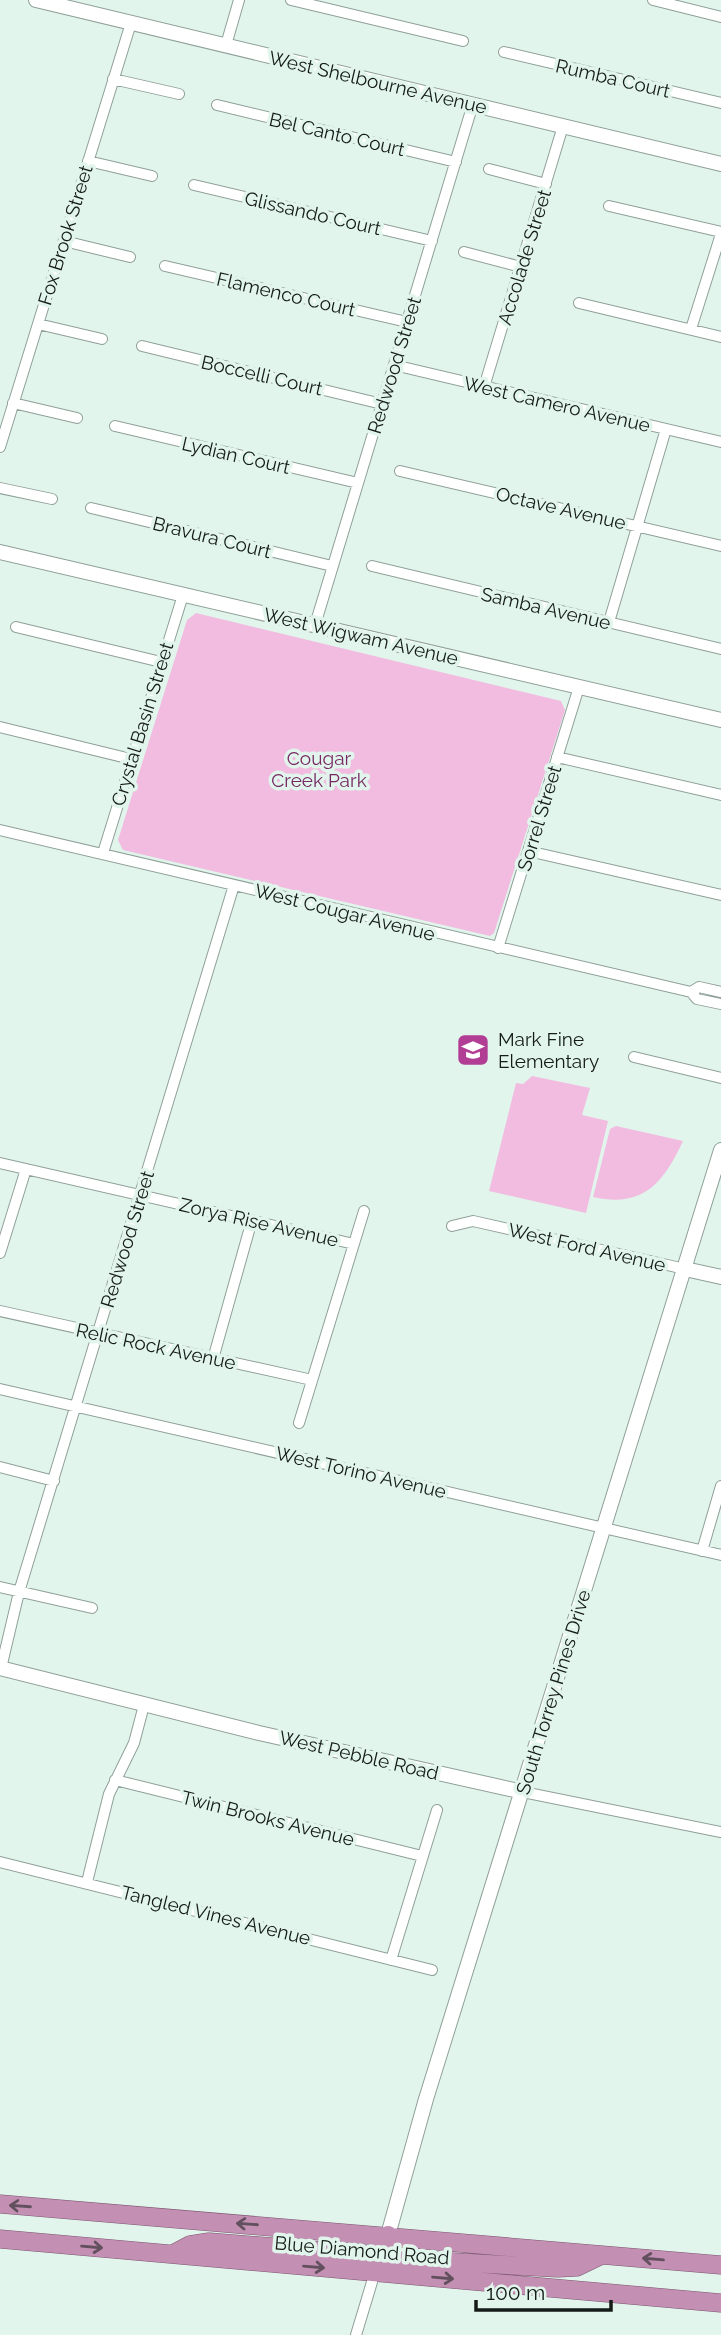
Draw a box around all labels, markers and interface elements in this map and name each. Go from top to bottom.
street label: West Shelbourne Avenue [267,46,489,118]
street label: Rumba Court [554,54,673,102]
street label: Bel Canto Court [267,108,408,160]
street label: Fox Brook Street [33,162,97,308]
street label: Accolade Street [493,186,555,327]
street label: Glissando Court [243,187,384,240]
street label: Flamenco Court [215,267,358,321]
street label: Redwood Street [363,293,425,436]
street label: Boccelli Court [199,350,325,400]
street label: West Camero Avenue [462,372,652,436]
street label: Lydian Court [180,432,293,478]
street label: Octave Avenue [494,482,628,534]
street label: Bravura Court [151,512,274,562]
street label: Samba Avenue [479,582,613,634]
street label: West Wigwam Avenue [261,603,461,669]
street label: Crystal Basin Street [107,639,178,809]
park label: Cougar Creek Park [271,747,367,791]
street label: Sorrel Street [513,762,566,873]
street label: West Cougar Avenue [253,879,437,945]
place label: Mark Fine Elementary [498,1028,599,1072]
school or university icon: Mark Fine Elementary [454,1031,492,1069]
street label: Redwood Street [96,1167,158,1310]
street label: Zorya Rise Avenue [177,1193,341,1251]
street label: West Ford Avenue [506,1218,668,1276]
street label: Relic Rock Avenue [74,1318,238,1374]
street label: West Torino Avenue [274,1442,448,1502]
street label: South Torrey Pines Drive [511,1587,595,1797]
street label: West Pebble Road [277,1726,441,1784]
street label: Twin Brooks Avenue [179,1786,357,1850]
street label: Tangled Vines Avenue [119,1881,313,1949]
one-way arrow [9,2199,31,2212]
one-way arrow [236,2217,258,2230]
street label: Blue Diamond Road [274,2231,450,2269]
one-way arrow [81,2241,103,2254]
one-way arrow [642,2252,665,2265]
one-way arrow [302,2261,325,2274]
scale bar [476,2268,611,2312]
one-way arrow [431,2272,453,2285]
text: 100 m [486,2280,545,2305]

